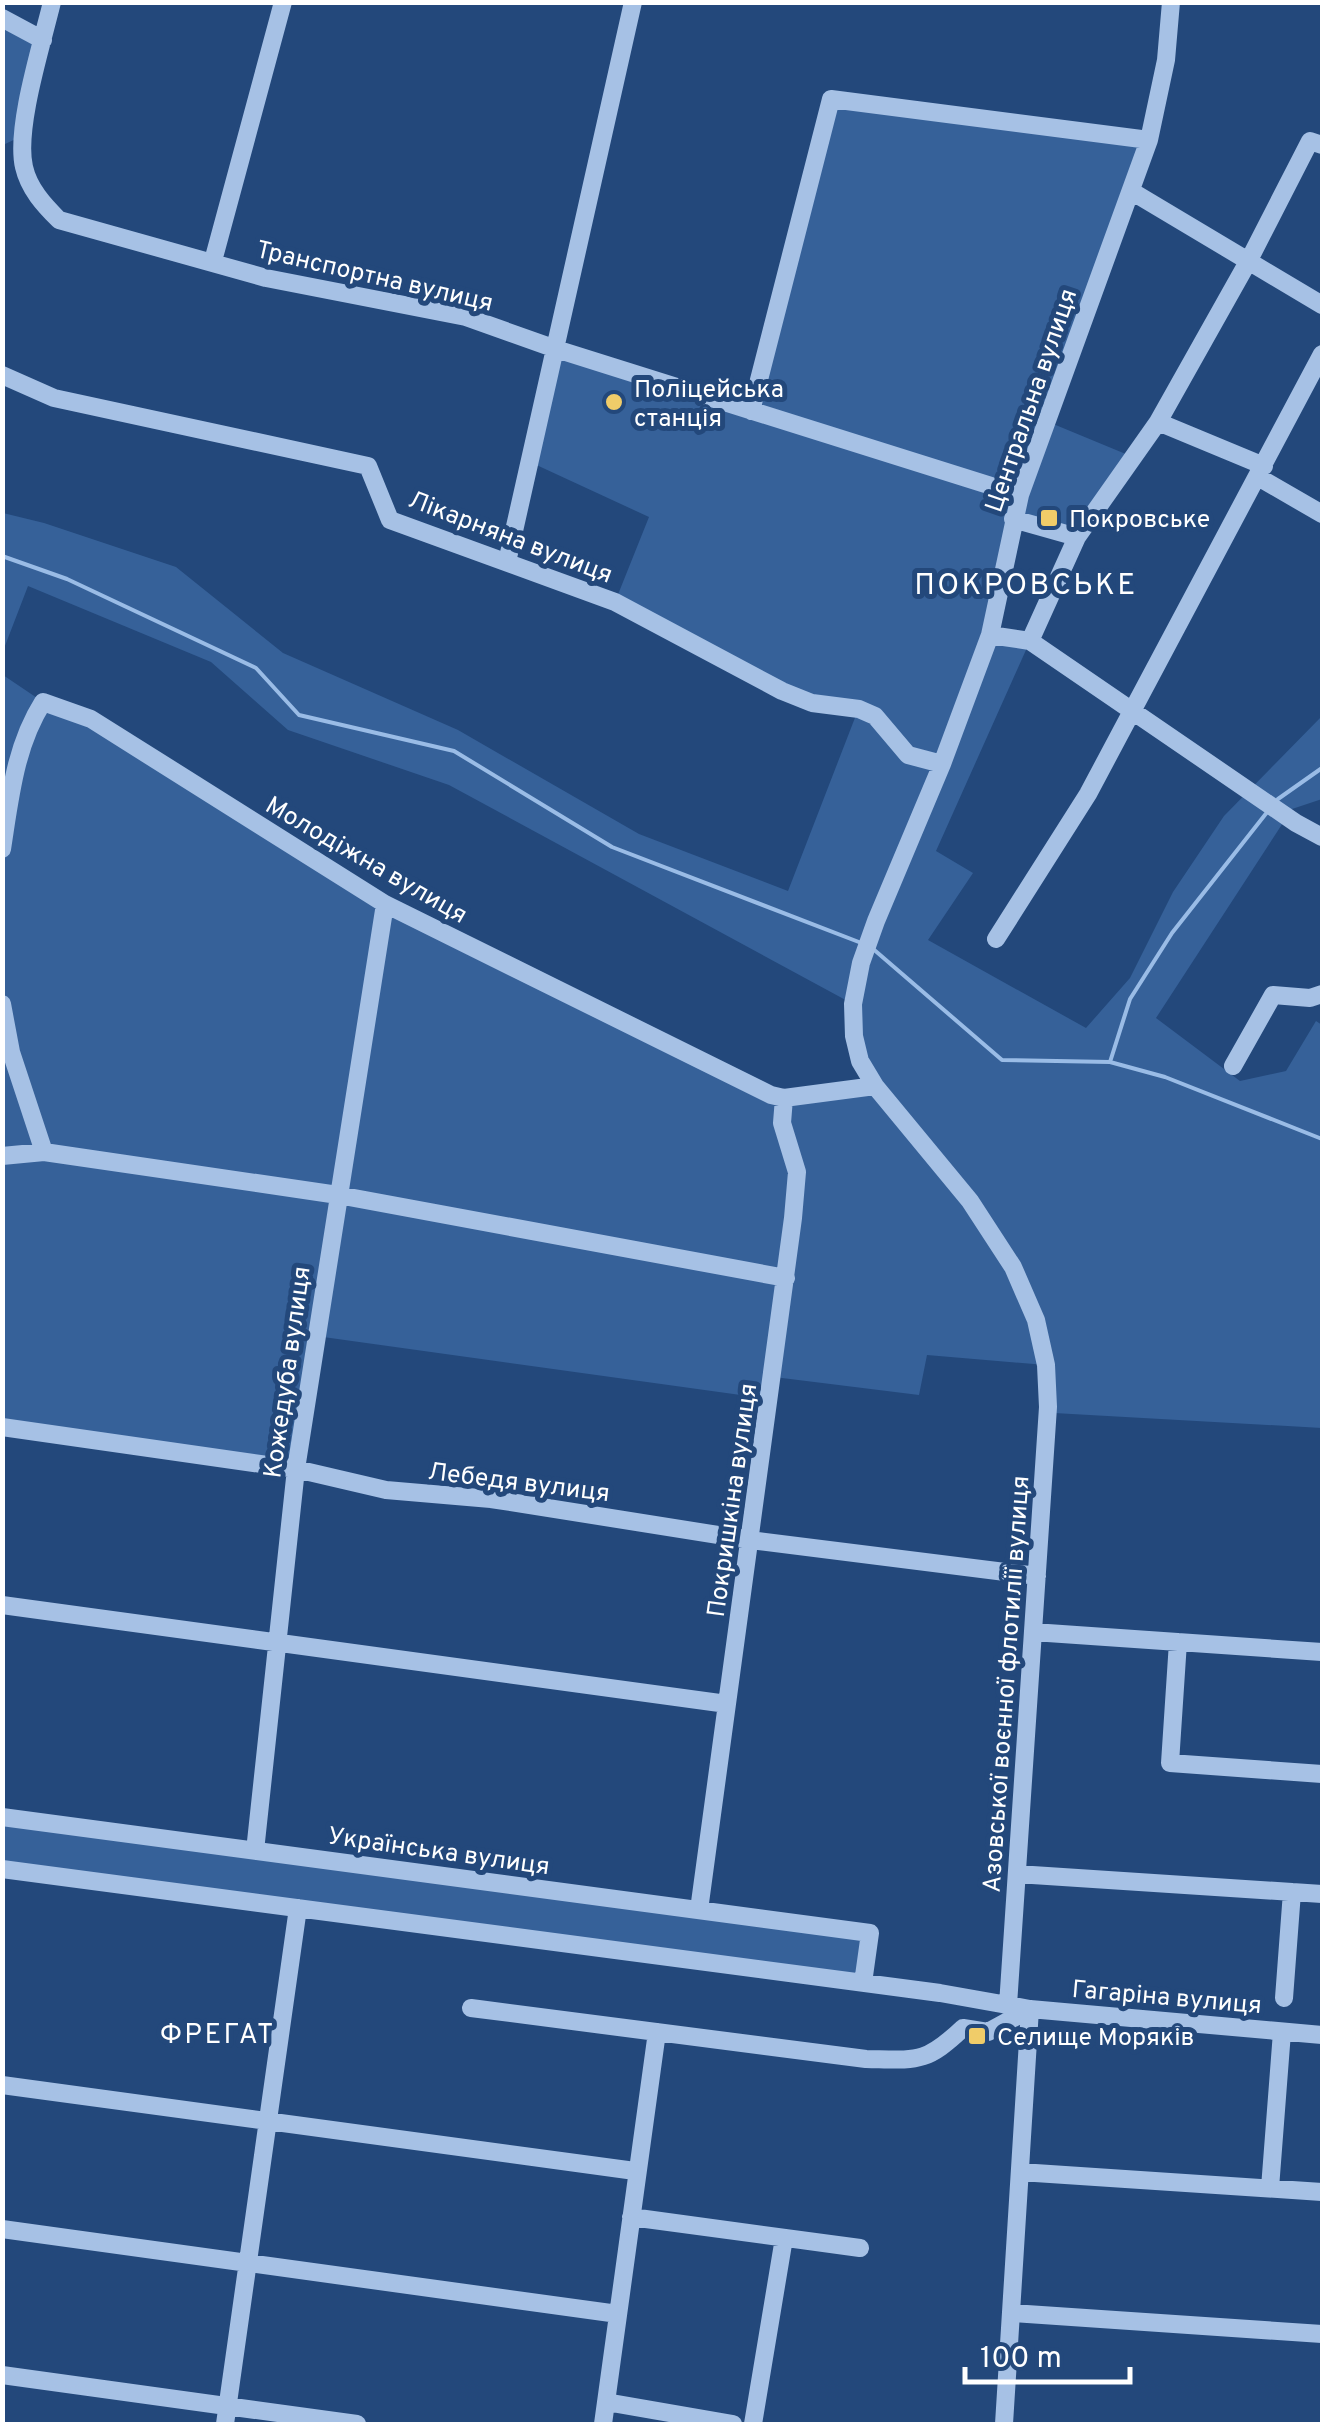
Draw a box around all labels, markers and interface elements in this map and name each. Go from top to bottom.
street label: Транспортна вулиця [253,235,496,321]
street label: Центральна вулиця [980,285,1086,517]
place label: Поліцейська станція [634,375,784,436]
marker: Поліцейська станція [603,391,625,413]
street label: Лікарняна вулиця [403,485,617,593]
place label: Покровське [1069,505,1210,537]
marker: Покровське [1038,507,1060,529]
district label: ПОКРОВСЬКЕ [914,568,1138,605]
street label: Молодіжна вулиця [259,791,472,932]
street label: Кожедуба вулиця [258,1265,320,1480]
street label: Покришкіна вулиця [702,1381,766,1619]
street label: Лебедя вулиця [426,1457,611,1511]
street label: Азовської воєнної флотилії вулиця [977,1475,1039,1894]
street label: Українська вулиця [326,1822,552,1884]
street label: Гагаріна вулиця [1070,1975,1263,2023]
district label: ФРЕГАТ [160,2018,276,2054]
place label: Селище Моряків [997,2023,1195,2055]
marker: Селище Моряків [966,2025,988,2047]
scale bar [965,2322,1130,2384]
text: 100 m [980,2341,1062,2378]

